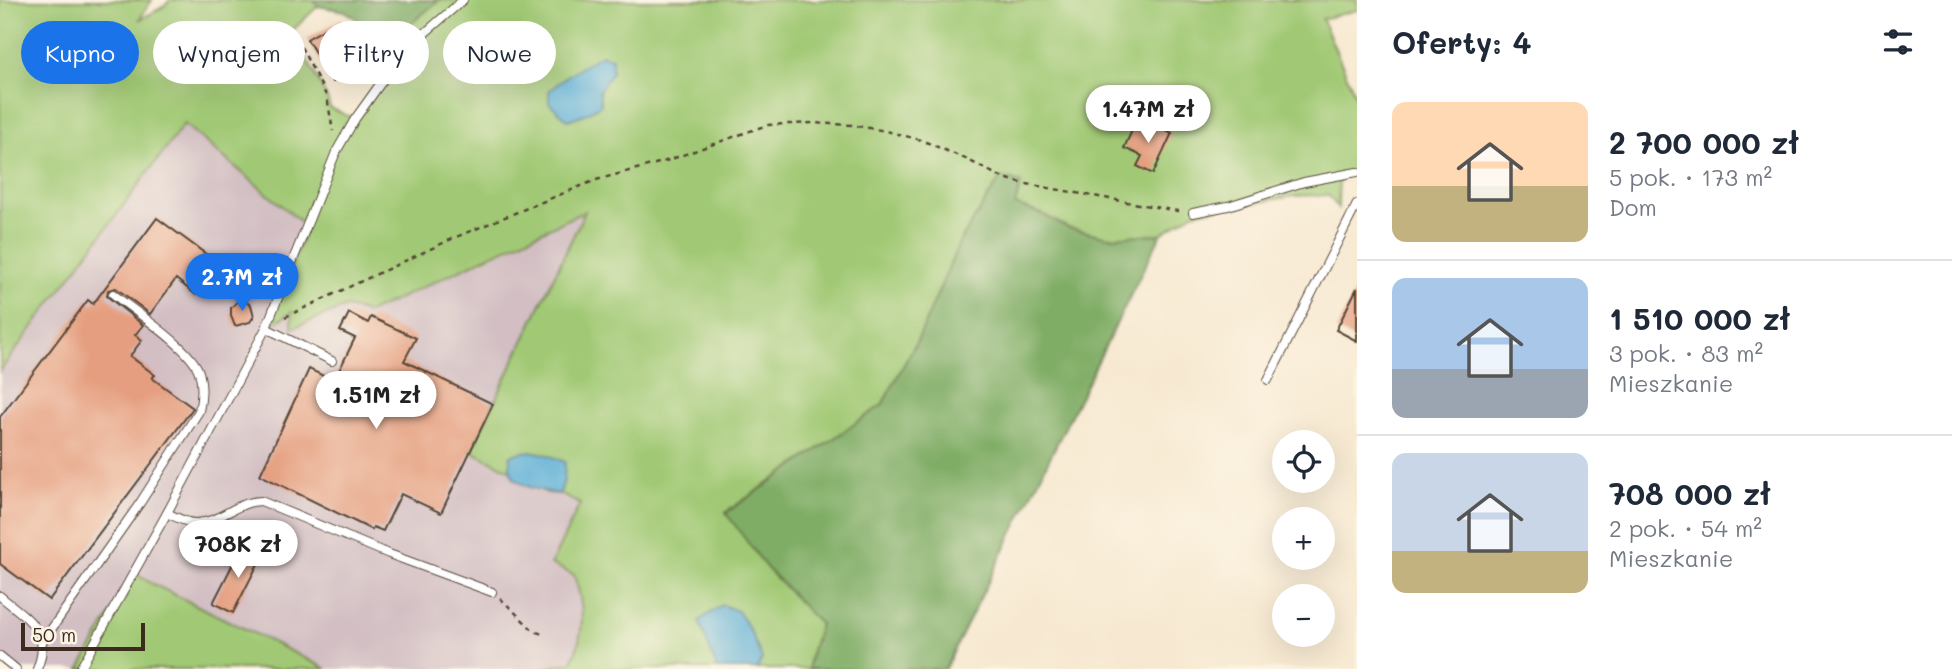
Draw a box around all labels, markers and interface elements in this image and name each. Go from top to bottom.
chip: Kupno [21,21,139,84]
chip: Wynajem [153,21,305,84]
chip: Filtry [319,21,429,84]
chip: Nowe [443,21,556,84]
text: Oferty: 4 [1392,22,1532,62]
icon: filters [1879,23,1917,61]
pin: 1.47M zł [1076,86,1220,145]
text: 1.47M zł [1102,93,1194,123]
text: 2 700 000 zł [1609,122,1799,162]
icon: home [1448,130,1532,214]
text: 5 pok. · 173 m² [1609,162,1772,192]
text: Dom [1609,192,1657,222]
pin: 2.7M zł [177,254,307,313]
text: 2.7M zł [202,261,282,291]
text: 1 510 000 zł [1609,298,1790,338]
icon: home [1448,306,1532,390]
text: 3 pok. · 83 m² [1609,338,1763,368]
text: Mieszkanie [1609,368,1733,398]
pin: 1.51M zł [304,372,448,431]
text: 1.51M zł [331,379,421,409]
map controls [1272,430,1335,647]
button: locate [1272,430,1335,493]
text: 708 000 zł [1609,473,1771,513]
icon: home [1448,481,1532,565]
button: + [1272,507,1335,570]
text: 2 pok. · 54 m² [1609,513,1762,543]
pin: 708K zł [173,520,303,580]
text: 708K zł [195,528,281,558]
text: Mieszkanie [1609,543,1733,573]
button: − [1272,584,1335,647]
scale bar [21,620,145,652]
text: 50 m [32,622,76,647]

